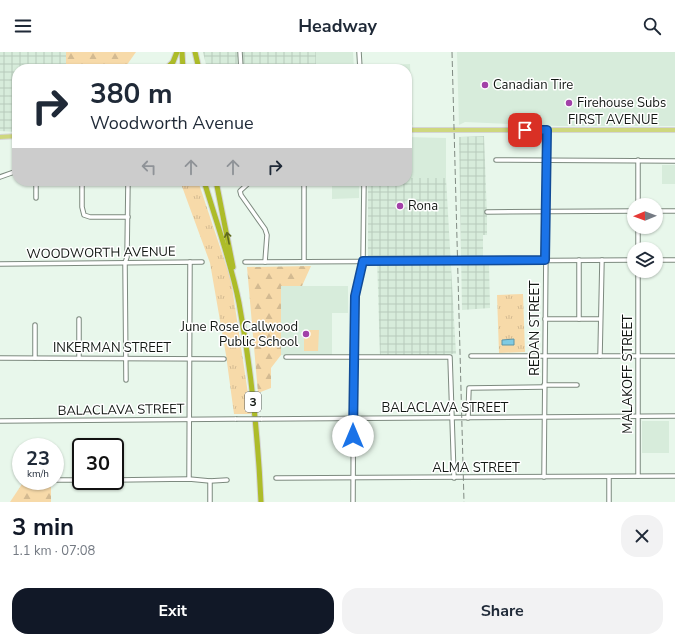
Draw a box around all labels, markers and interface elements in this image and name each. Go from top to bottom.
text: Headway [298,14,377,38]
icon: menu [12,15,34,37]
icon: search [641,15,663,37]
text: 380 m [90,75,173,113]
place label: Canadian Tire [493,76,573,94]
icon: right [24,80,76,132]
marker: Canadian Tire [480,80,490,90]
place label: Firehouse Subs [577,94,666,112]
marker: Firehouse Subs [564,98,574,108]
text: Woodworth Avenue [90,111,254,135]
street label: FIRST AVENUE [568,111,658,129]
pin [508,113,542,147]
icon: arrive [514,119,536,141]
icon: left [138,156,160,178]
icon: ahead [180,156,202,178]
icon: ahead [222,156,244,178]
icon: right [264,156,286,178]
place label: Rona [408,197,438,215]
north arrow [627,198,663,234]
map controls [627,198,663,278]
marker: Rona [395,201,405,211]
one-way arrow [223,231,231,244]
button: layers [627,242,663,278]
street label: WOODWORTH AVENUE [26,243,176,263]
street label: REDAN STREET [526,280,544,376]
street label: MALAKOFF STREET [619,314,637,434]
place label: June Rose Callwood Public School [180,318,298,351]
marker: June Rose Callwood Public School [301,329,311,339]
street label: INKERMAN STREET [53,339,171,357]
road number: 3 [245,392,261,412]
street label: BALACLAVA STREET [382,399,509,417]
street label: BALACLAVA STREET [57,400,185,420]
position arrow [332,415,374,457]
speed limit sign: 30 [72,438,124,490]
text: 23 [26,445,50,472]
street label: ALMA STREET [432,459,520,477]
text: km/h [27,467,49,481]
text: 3 min [12,511,74,543]
button: close [621,515,663,557]
text: 1.1 km · 07:08 [12,542,95,560]
button: Exit [12,588,334,634]
button: Share [342,588,663,634]

